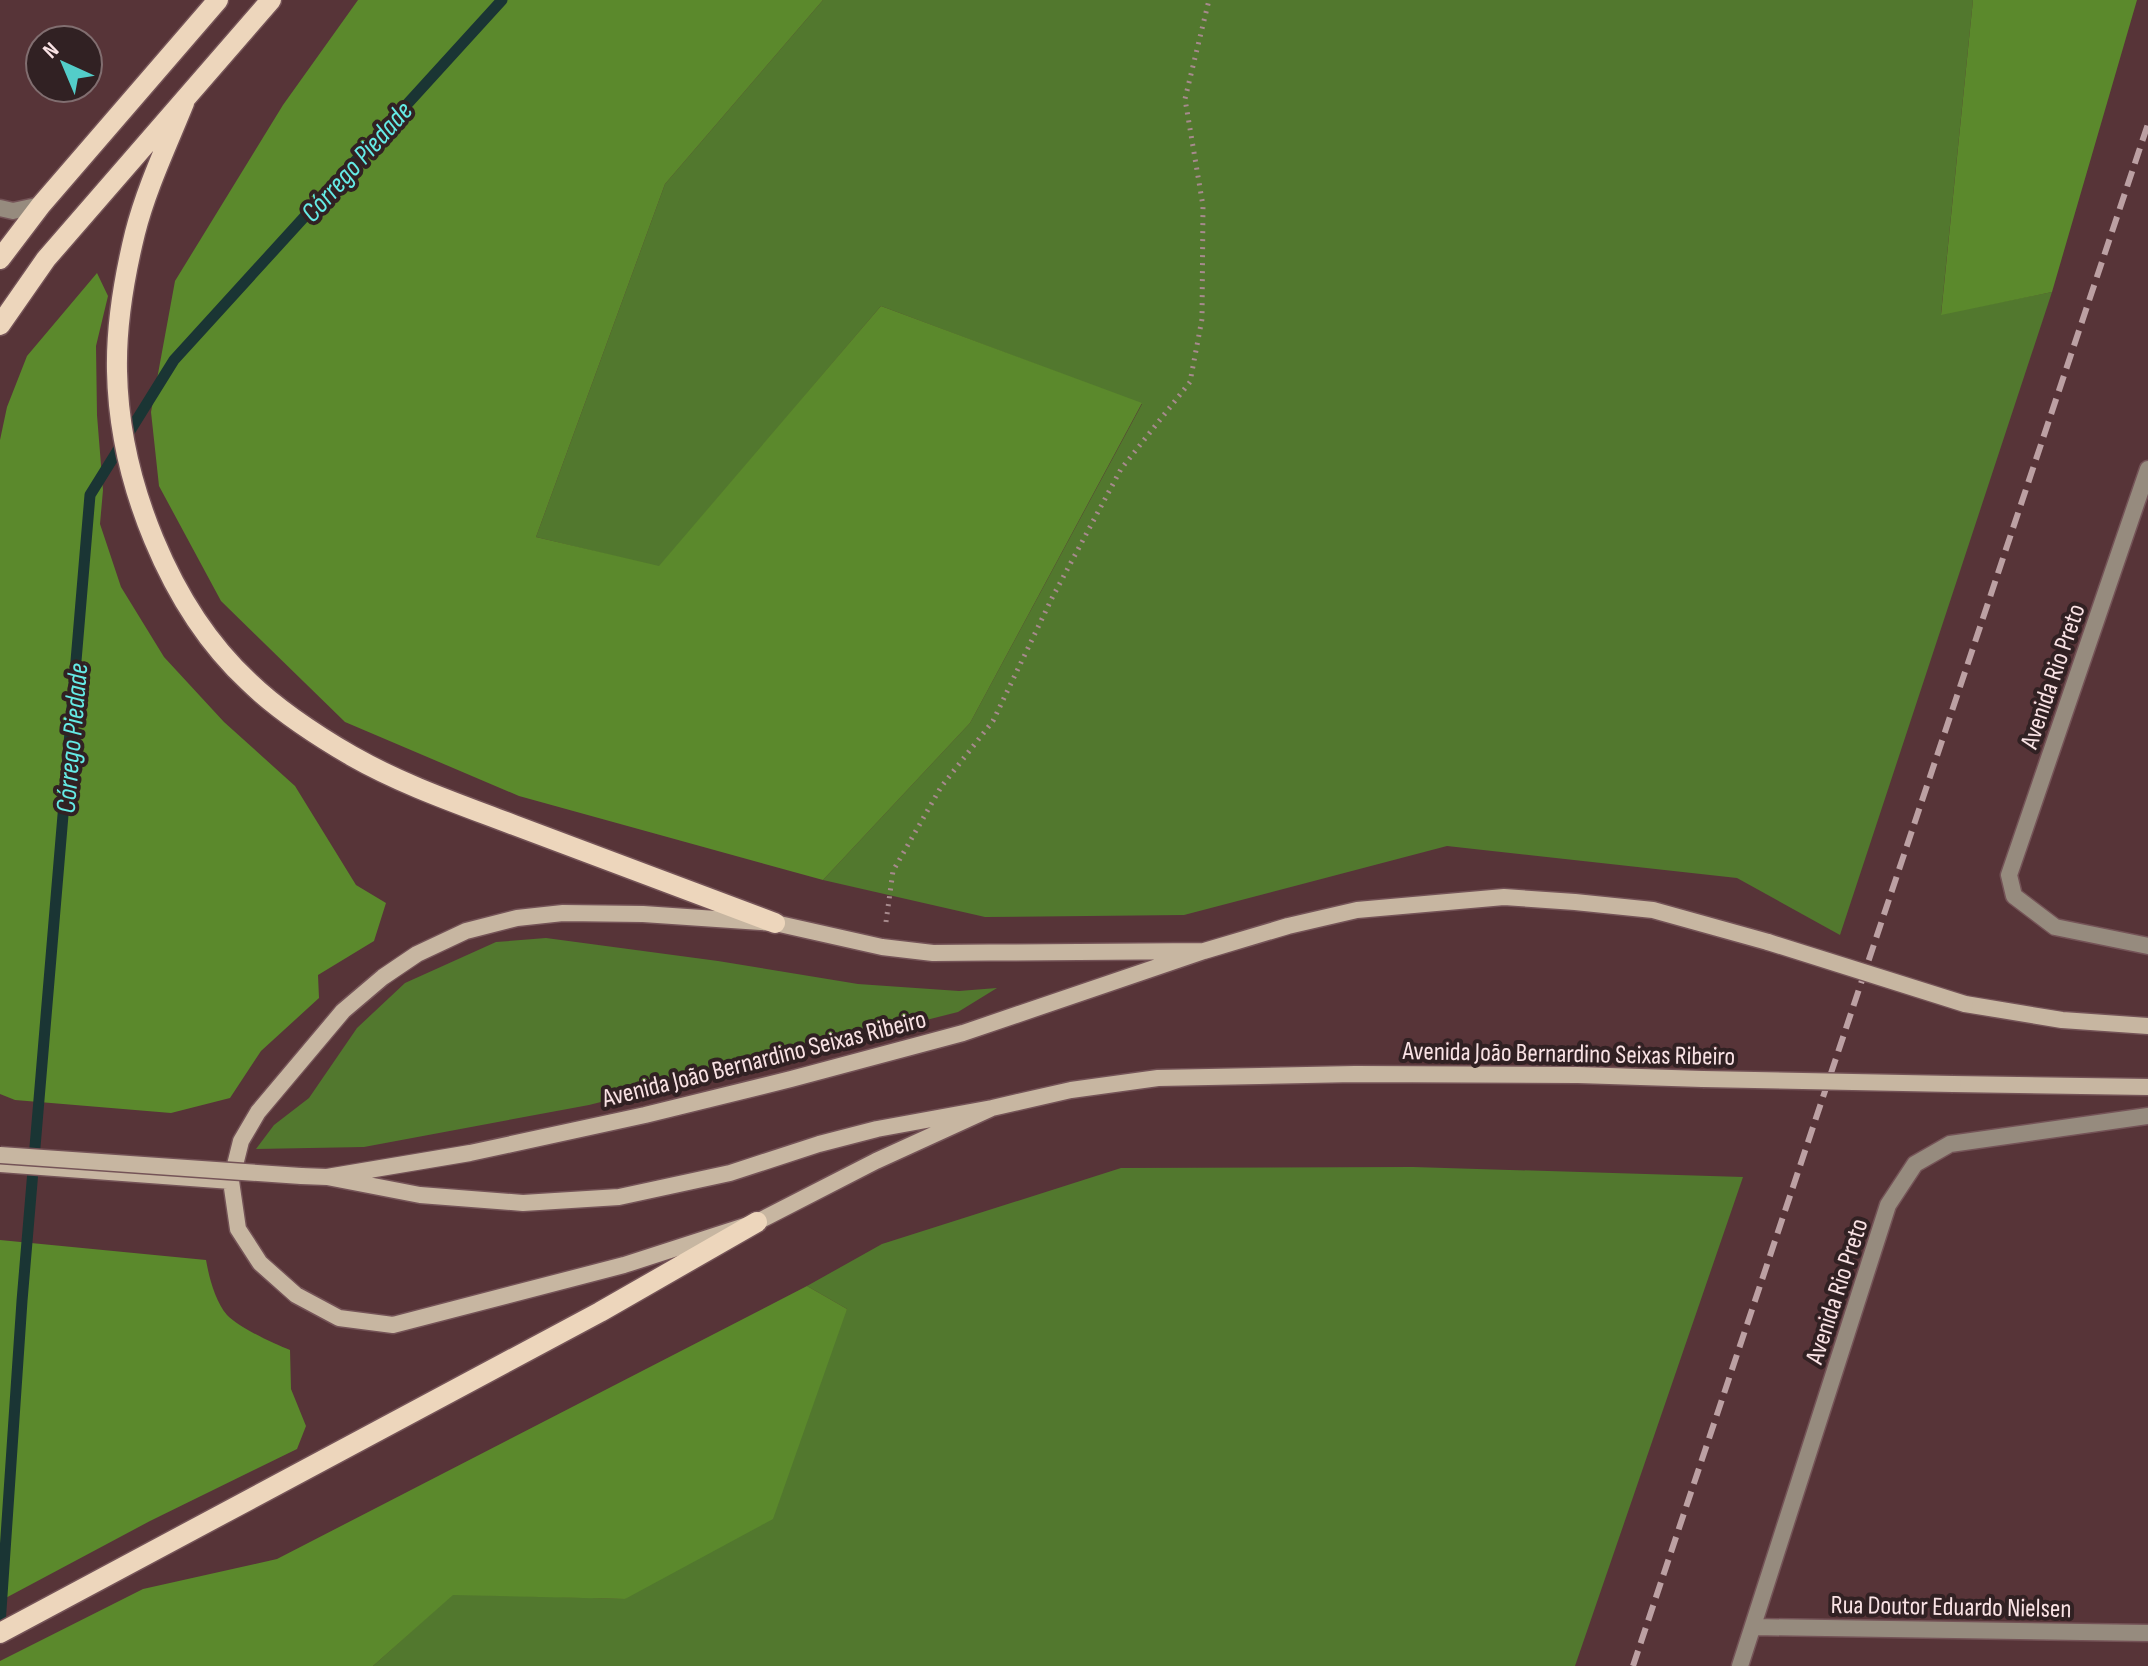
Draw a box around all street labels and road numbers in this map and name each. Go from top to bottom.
street label: Avenida Rio Preto [2014,600,2093,754]
street label: Avenida João Bernardino Seixas Ribeiro [598,1004,930,1115]
street label: Avenida João Bernardino Seixas Ribeiro [1401,1036,1736,1073]
street label: Avenida Rio Preto [1799,1215,1875,1369]
street label: Rua Doutor Eduardo Nielsen [1830,1590,2072,1625]

